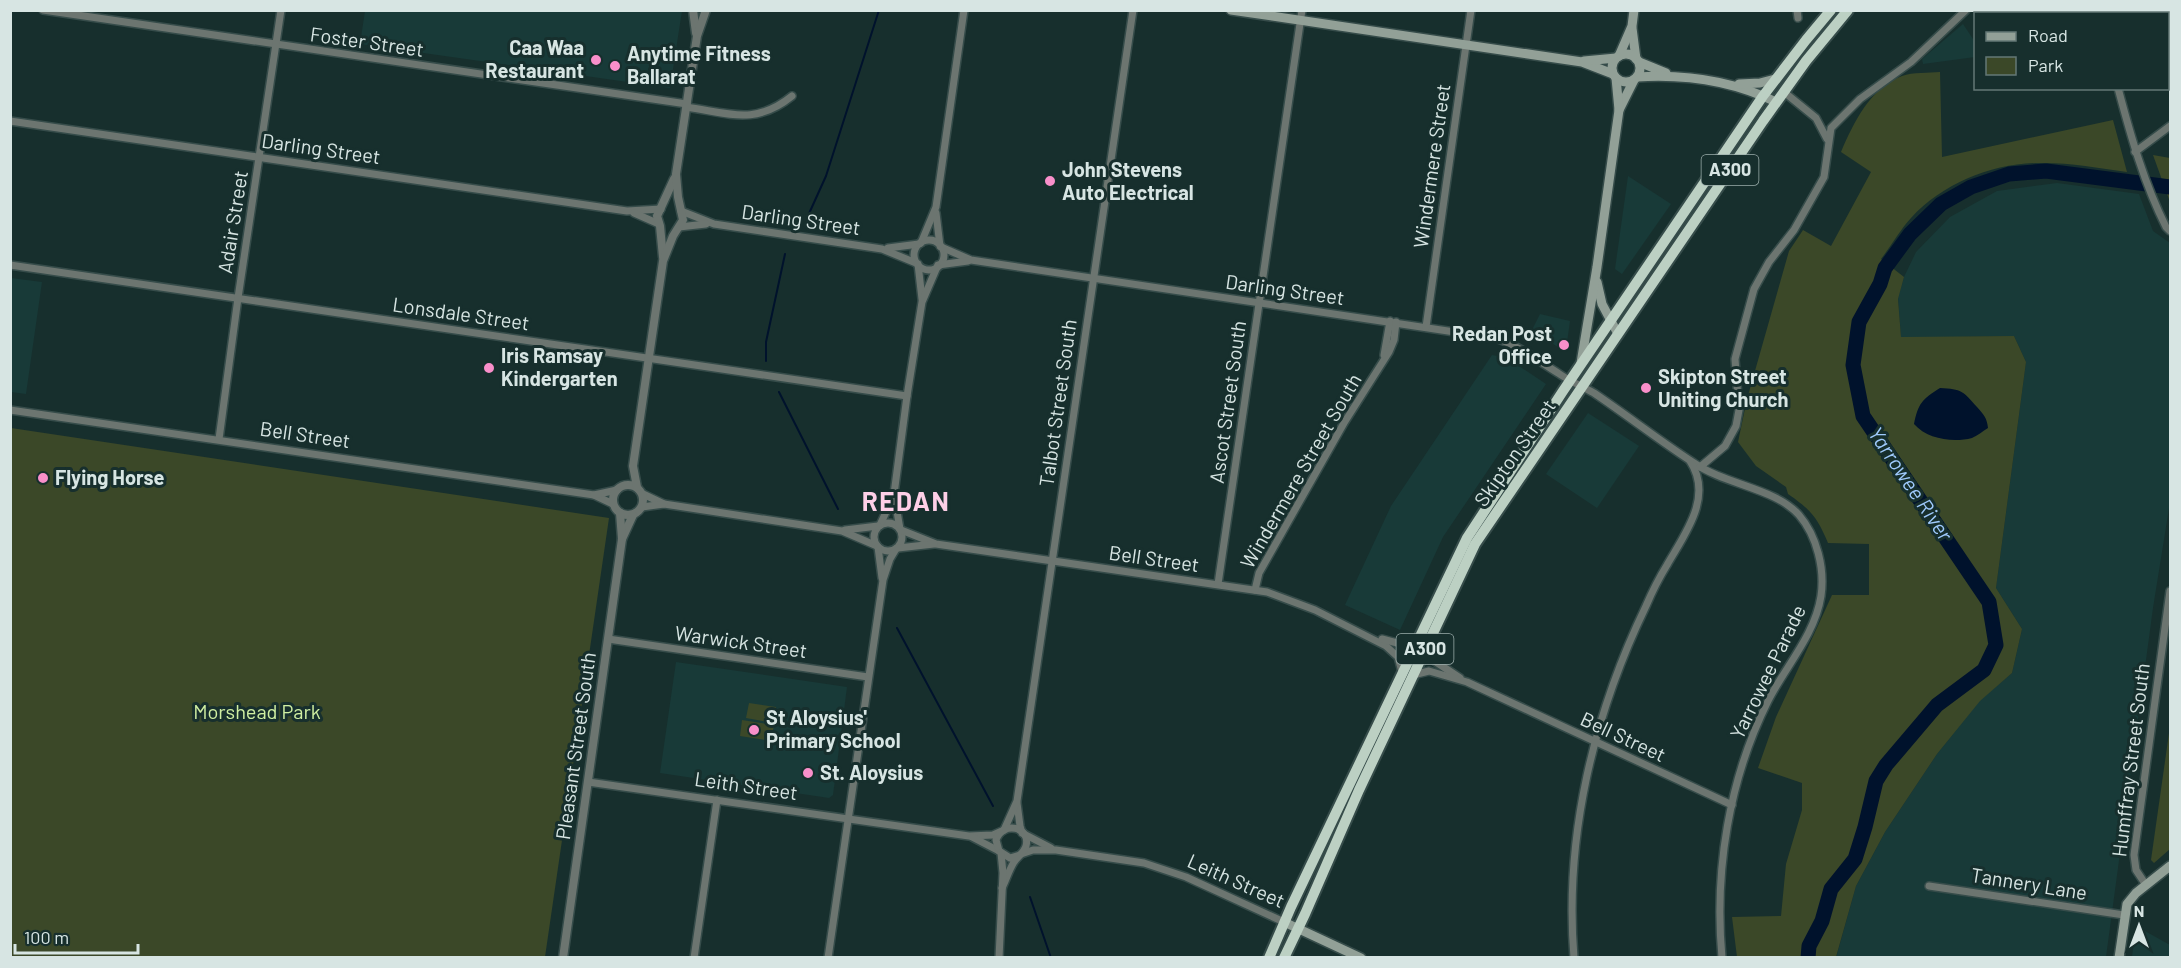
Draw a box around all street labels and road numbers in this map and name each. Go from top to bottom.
street label: Foster Street [309,21,426,61]
street label: Windermere Street [1408,82,1454,250]
street label: Darling Street [260,128,382,168]
road number: A300 [1702,155,1758,185]
street label: Adair Street [212,169,252,275]
street label: Darling Street [740,199,862,239]
street label: Darling Street [1224,269,1346,309]
street label: Lonsdale Street [391,292,531,334]
street label: Talbot Street South [1033,318,1081,488]
street label: Ascot Street South [1204,319,1250,485]
street label: Windermere Street South [1234,369,1366,572]
street label: Skipton Street [1468,394,1560,511]
street label: Bell Street [258,416,352,452]
street label: Bell Street [1107,540,1201,576]
street label: Yarrowee Parade [1724,601,1810,742]
street label: Warwick Street [674,620,809,662]
road number: A300 [1396,634,1454,664]
street label: Pleasant Street South [550,651,600,841]
street label: Humffray Street South [2106,662,2154,858]
street label: Bell Street [1577,706,1670,766]
street label: Leith Street [693,766,799,804]
street label: Leith Street [1184,848,1289,912]
street label: Tannery Lane [1969,862,2089,904]

